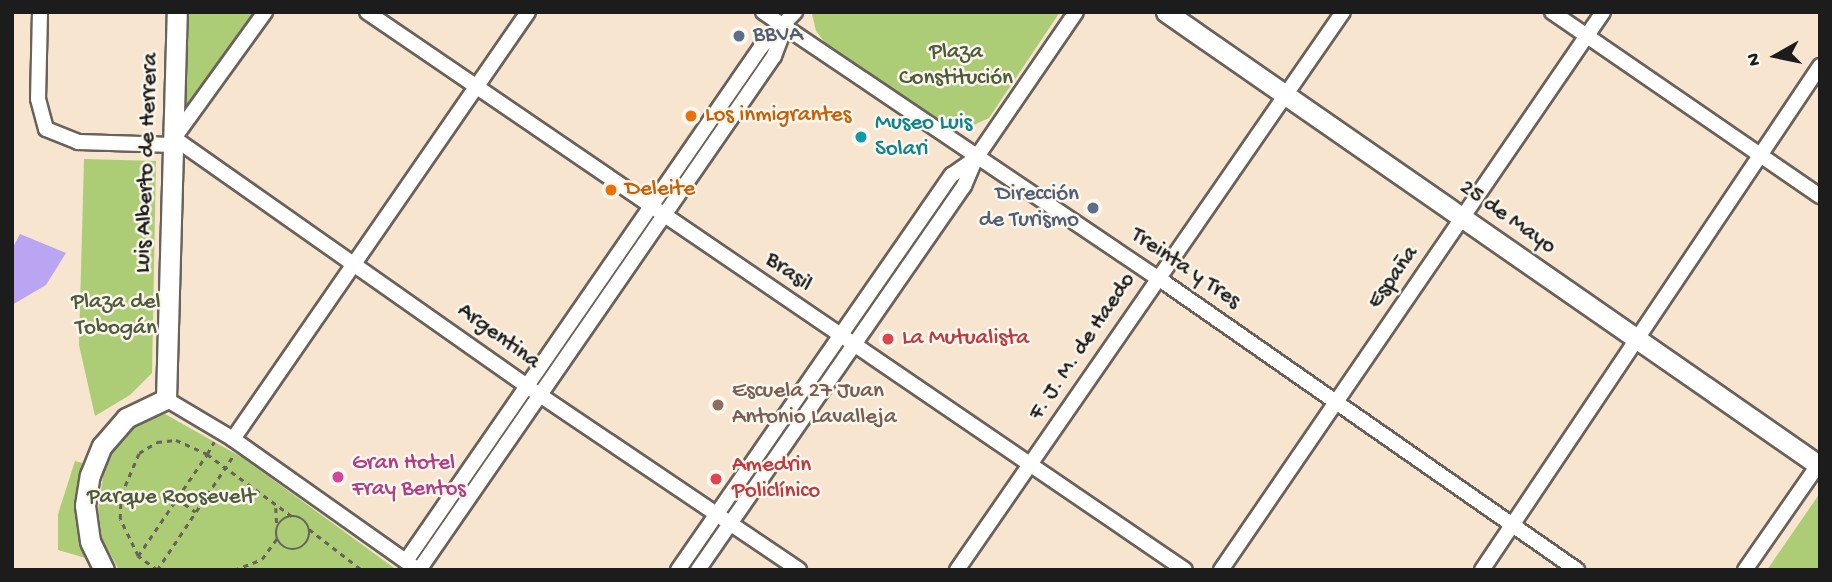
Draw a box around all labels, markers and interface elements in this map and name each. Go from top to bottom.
north arrow [1741,21,1811,91]
place label: BBVA [753,22,803,50]
marker: BBVA [731,28,747,44]
park label: Plaza Constitución [899,39,1013,93]
text: N [1742,51,1767,67]
street label: Luis Alberto de Herrera [130,52,166,274]
place label: Los inmigrantes [705,102,851,130]
marker: Los inmigrantes [683,108,699,124]
place label: Museo Luis Solari [875,110,972,164]
marker: Museo Luis Solari [853,129,869,145]
street label: 25 de Mayo [1453,175,1561,261]
place label: Deleite [625,176,695,204]
place label: Dirección de Turismo [979,181,1079,235]
marker: Deleite [603,182,619,198]
marker: Dirección de Turismo [1085,200,1101,216]
street label: Treinta y Tres [1125,222,1245,316]
street label: España [1362,241,1426,315]
street label: Brasil [759,247,817,299]
street label: F. J. M. de Haedo [1023,268,1143,426]
park label: Plaza del Tobogán [71,289,161,343]
street label: Argentina [451,298,545,376]
place label: La Mutualista [902,325,1029,353]
marker: La Mutualista [880,331,896,347]
place label: Escuela 27 Juan Antonio Lavalleja [732,378,897,432]
marker: Escuela 27 Juan Antonio Lavalleja [710,397,726,413]
place label: Gran Hotel Fray Bentos [352,450,466,504]
place label: Amedrin Policlínico [732,452,820,506]
marker: Gran Hotel Fray Bentos [330,469,346,485]
marker: Amedrin Policlínico [706,469,726,489]
park label: Parque Roosevelt [87,484,255,512]

